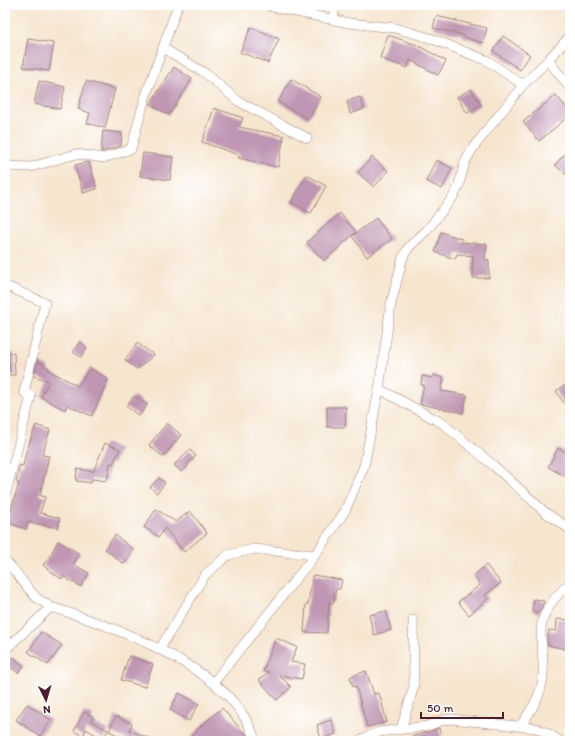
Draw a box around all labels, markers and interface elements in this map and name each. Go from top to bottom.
north arrow [26,680,66,720]
scale bar [421,694,503,720]
text: 50 m [427,701,453,715]
text: N [43,703,51,716]

